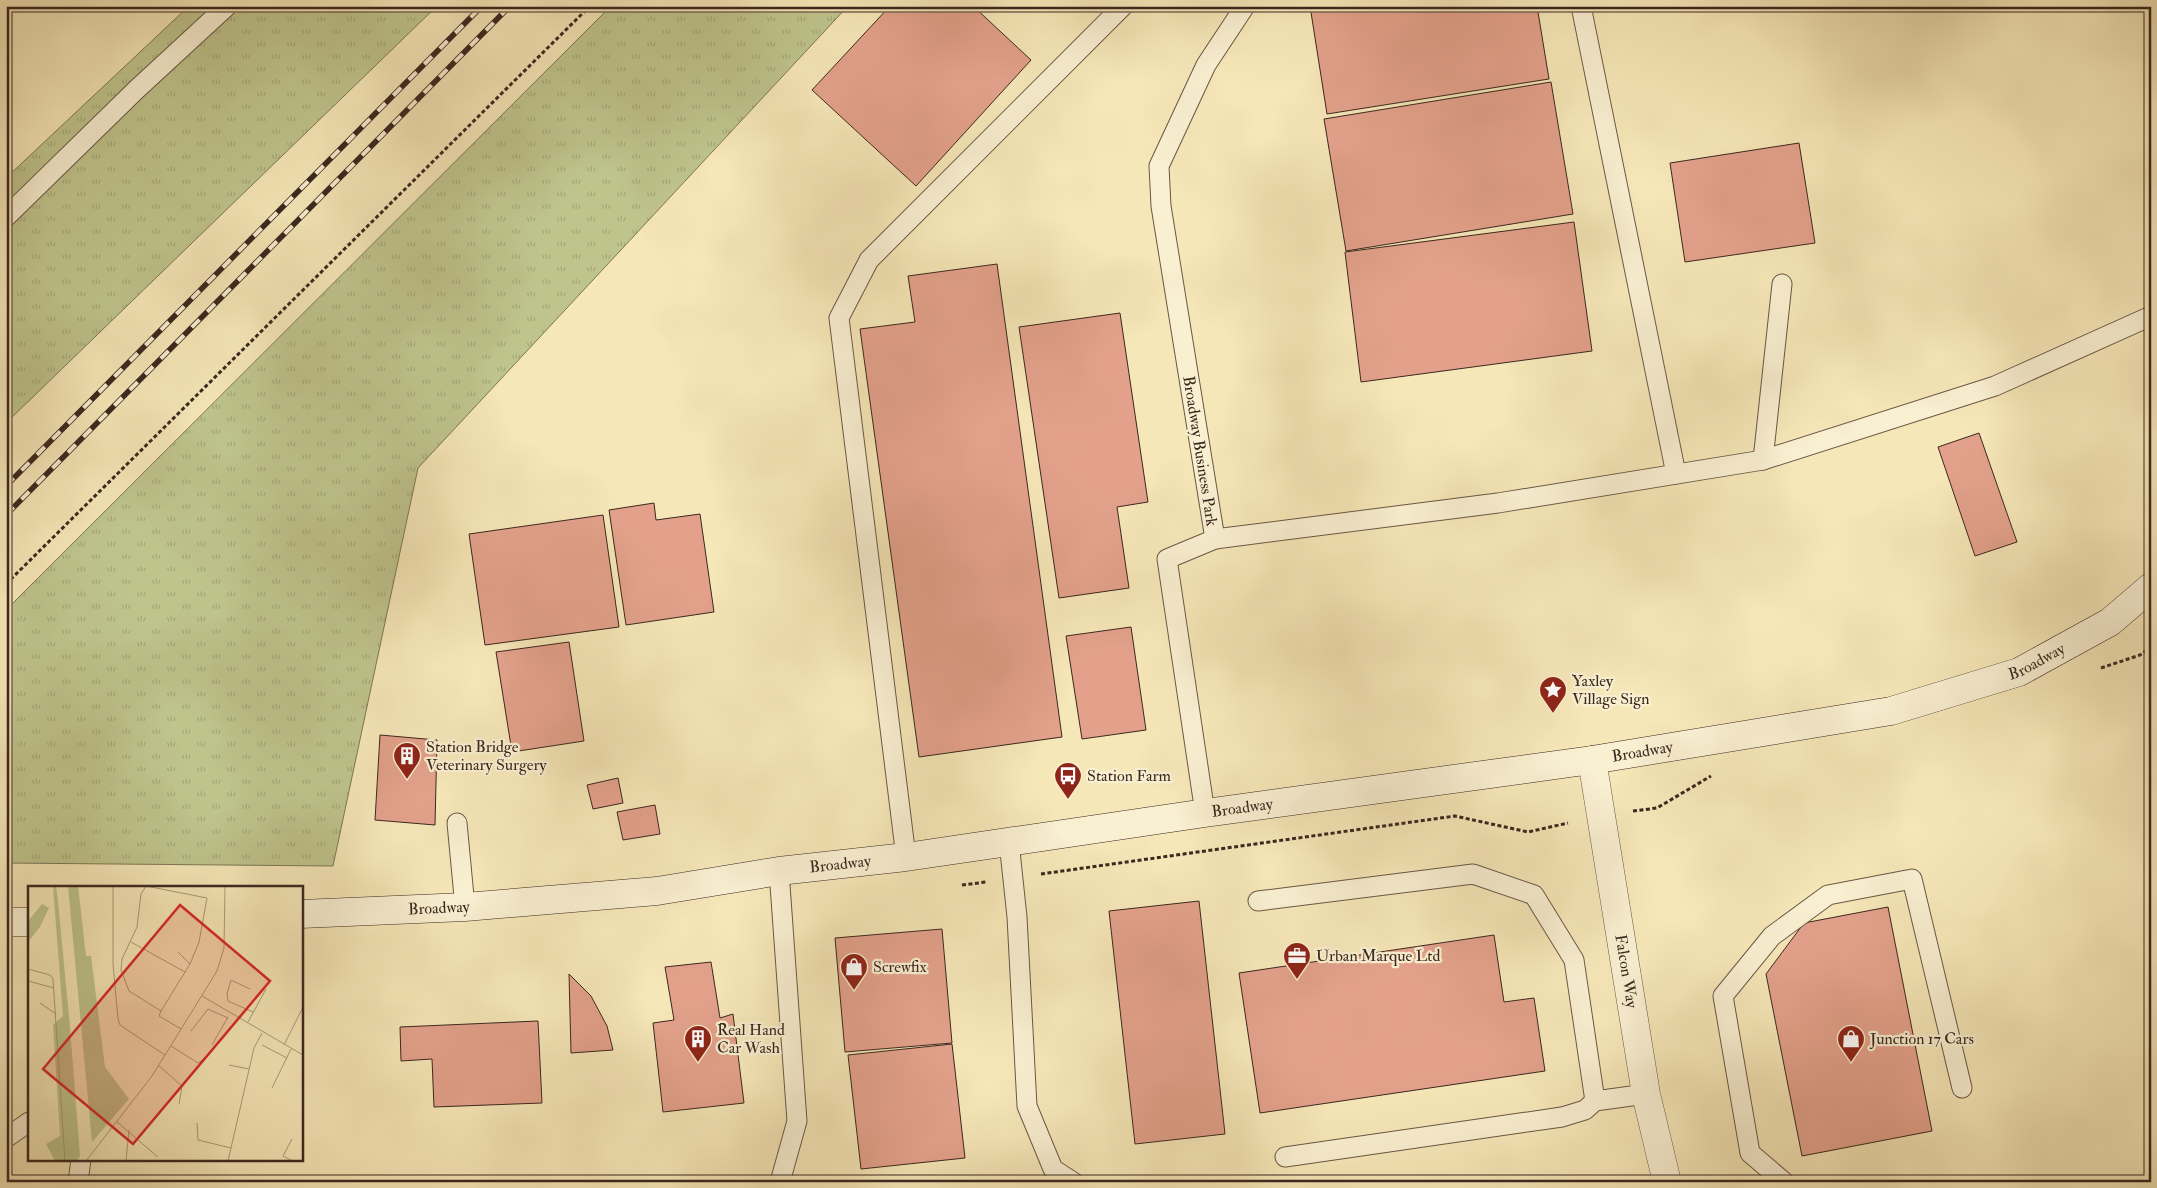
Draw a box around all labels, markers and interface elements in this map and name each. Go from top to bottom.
street label: Broadway Business Park [1178,374,1222,528]
street label: Broadway [2006,638,2069,685]
place label: Yaxley Village Sign [1572,671,1649,709]
place icon: Yaxley Village Sign [1538,675,1568,714]
place label: Station Bridge Veterinary Surgery [426,737,548,775]
street label: Broadway [1610,737,1675,767]
building icon: Station Bridge Veterinary Surgery [392,741,422,780]
bus stop icon: Station Farm [1053,761,1083,800]
place label: Station Farm [1087,766,1171,786]
street label: Broadway [1210,794,1275,822]
street label: Broadway [808,851,873,878]
inset map [28,886,302,1160]
street label: Broadway [408,897,471,919]
street label: Falcon Way [1610,933,1642,1010]
office icon: Urban Marque Ltd [1282,941,1312,980]
place label: Urban Marque Ltd [1316,946,1440,966]
shop icon: Screwfix [839,952,869,991]
place label: Screwfix [873,957,927,977]
place label: Real Hand Car Wash [717,1020,785,1058]
building icon: Real Hand Car Wash [683,1024,713,1063]
shop icon: Junction 17 Cars [1836,1024,1866,1063]
place label: Junction 17 Cars [1869,1029,1974,1050]

